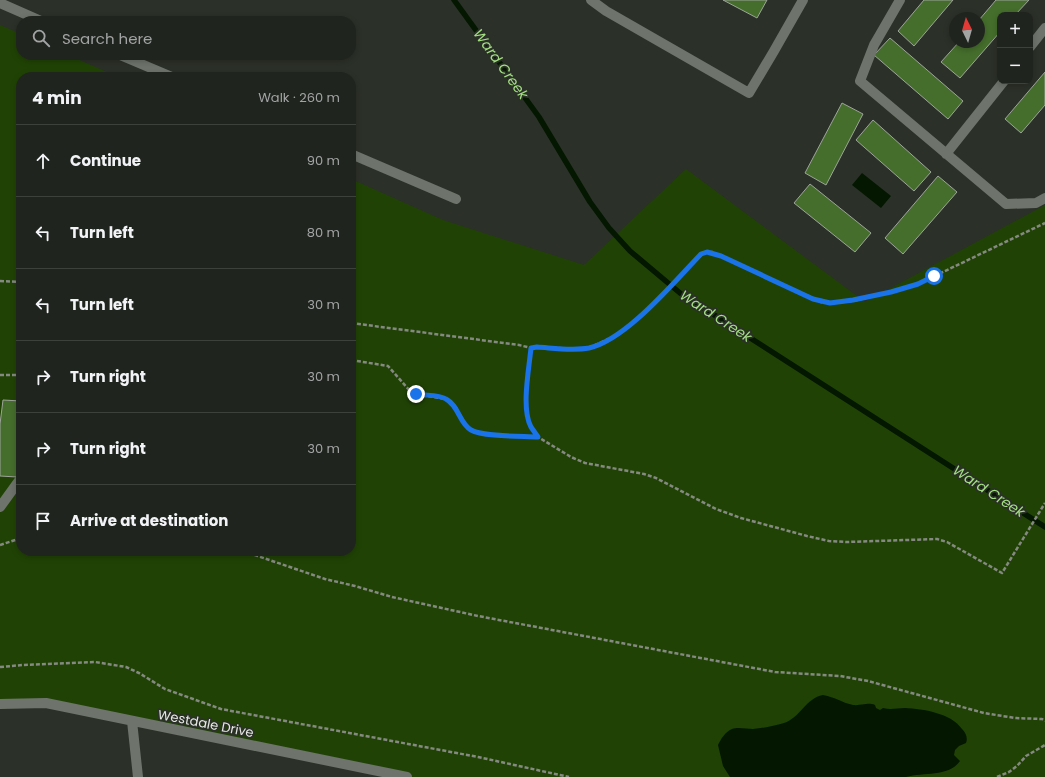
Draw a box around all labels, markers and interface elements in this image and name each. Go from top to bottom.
north arrow [949,12,985,48]
map controls [997,12,1033,84]
button: + [997,12,1033,48]
search box [16,16,356,60]
water label: Ward Creek [469,25,534,104]
icon: search [30,27,52,49]
text: Search here [62,28,152,49]
button: − [997,48,1033,84]
text: 4 min [32,86,82,110]
text: Walk · 260 m [258,88,340,107]
icon: ahead [32,150,54,172]
text: Continue [70,150,141,171]
text: 90 m [307,151,340,170]
icon: left [32,222,54,244]
text: Turn left [70,222,134,243]
text: 80 m [307,223,340,242]
route start [925,267,943,285]
water label: Ward Creek [676,285,757,347]
icon: left [32,294,54,316]
text: Turn left [70,294,134,315]
text: 30 m [307,295,340,314]
icon: right [32,366,54,388]
text: Turn right [70,366,146,387]
text: 30 m [307,367,340,386]
route end [407,385,425,403]
icon: right [32,438,54,460]
text: Turn right [70,438,146,459]
text: 30 m [307,439,340,458]
water label: Ward Creek [949,460,1030,522]
icon: arrive [32,510,54,532]
text: Arrive at destination [70,510,228,531]
street label: Westdale Drive [156,705,255,742]

